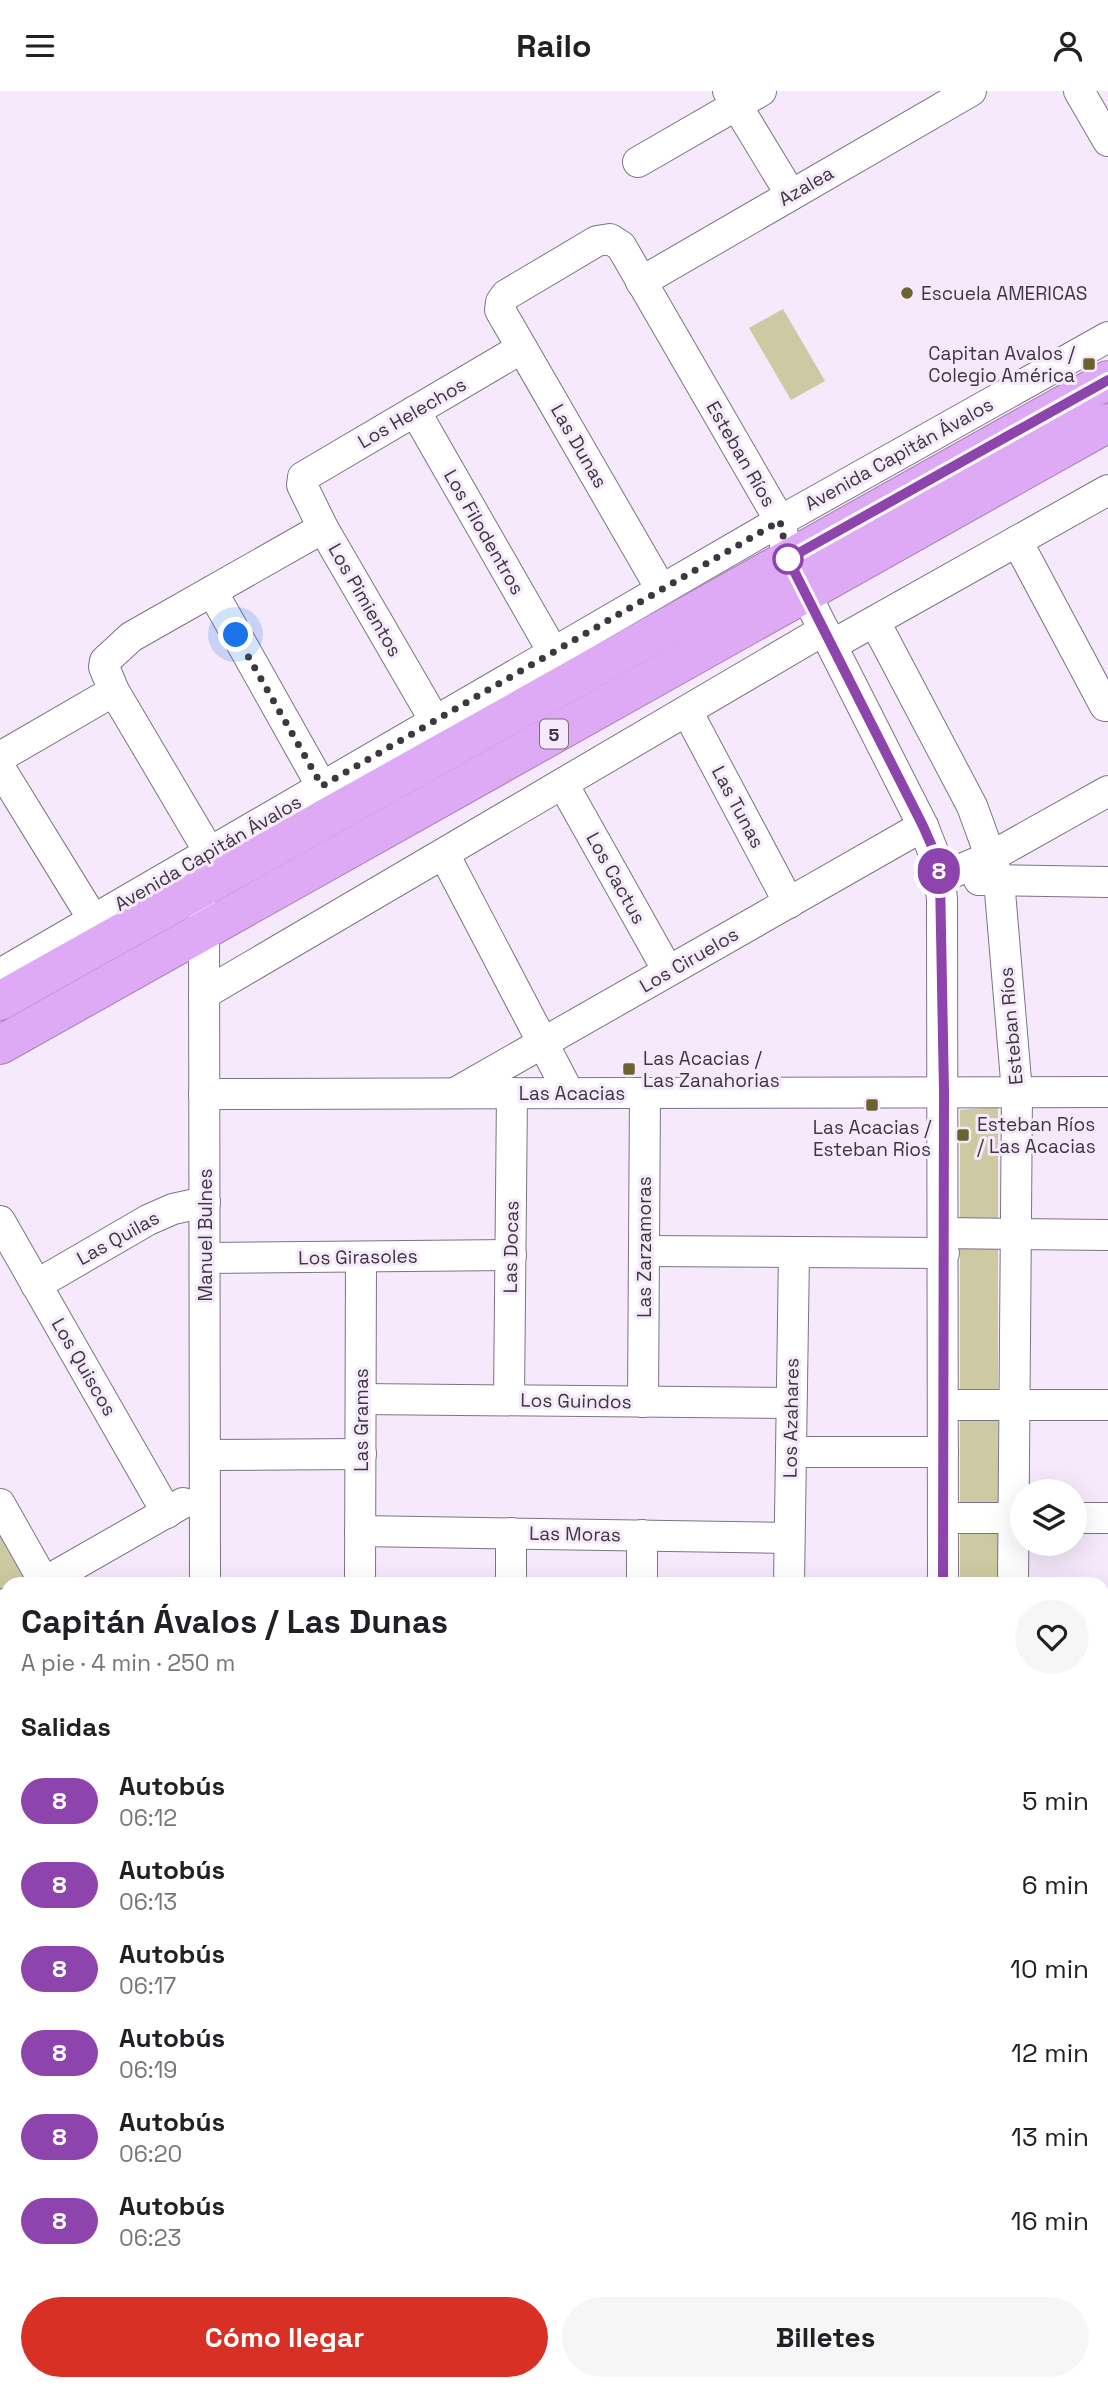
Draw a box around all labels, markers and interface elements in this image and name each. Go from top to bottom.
text: Railo [516,26,592,66]
icon: menu [21,27,59,65]
icon: person [1049,27,1087,65]
street label: Azalea [774,160,838,212]
place label: Escuela AMERICAS [921,281,1088,306]
marker: Escuela AMERICAS [899,285,915,301]
place label: Capitan Avalos / Colegio América [928,341,1076,388]
marker: Capitan Avalos / Colegio América [1081,356,1097,372]
street label: Los Helechos [353,372,471,454]
street label: Avenida Capitán Ávalos [800,392,998,516]
street label: Esteban Ríos [701,397,781,511]
street label: Las Dunas [545,400,613,492]
street label: Los Filodentros [438,465,530,599]
street label: Los Pimientos [322,539,408,661]
unlabelled marker [773,544,803,574]
your location [218,617,253,652]
road number: 5 [540,719,568,749]
street label: Las Tunas [706,762,770,852]
street label: Avenida Capitán Ávalos [110,789,306,917]
street label: Los Cactus [581,828,651,928]
line badge: 8 [916,848,962,894]
text: 8 [932,855,946,886]
street label: Los Ciruelos [635,922,743,998]
street label: Esteban Ríos [993,966,1029,1086]
place label: Las Acacias / Las Zanahorias [643,1046,780,1093]
marker: Las Acacias / Las Zanahorias [621,1061,637,1077]
street label: Las Acacias [519,1081,625,1106]
marker: Las Acacias / Esteban Rios [864,1097,880,1113]
place label: Esteban Ríos / Las Acacias [977,1112,1096,1159]
place label: Las Acacias / Esteban Rios [813,1115,932,1162]
marker: Esteban Ríos / Las Acacias [955,1127,971,1143]
street label: Manuel Bulnes [193,1168,218,1302]
street label: Las Zarzamoras [632,1176,657,1318]
street label: Las Docas [498,1200,524,1294]
street label: Las Quilas [72,1205,164,1271]
street label: Los Girasoles [298,1243,418,1271]
street label: Los Quiscos [46,1314,122,1420]
street label: Los Azahares [777,1358,805,1478]
street label: Las Gramas [349,1368,374,1472]
street label: Los Guindos [520,1388,632,1414]
map controls [1010,1479,1087,1556]
button: layers [1010,1479,1087,1556]
street label: Las Moras [529,1521,621,1547]
button: heart [1015,1600,1089,1674]
text: Capitán Ávalos / Las Dunas [21,1601,448,1643]
text: A pie · 4 min · 250 m [21,1648,235,1678]
text: Salidas [21,1710,111,1744]
text: Autobús [119,1769,225,1803]
text: 5 min [1022,1784,1089,1818]
text: 8 [52,1785,67,1816]
text: 06:12 [119,1803,177,1833]
text: Autobús [119,1853,225,1887]
text: 6 min [1022,1868,1089,1902]
text: 8 [52,1869,67,1900]
text: 06:13 [119,1887,177,1917]
text: Autobús [119,1937,225,1971]
text: 10 min [1010,1952,1089,1986]
text: 8 [52,1953,67,1984]
text: 06:17 [119,1971,176,2001]
text: Autobús [119,2021,225,2055]
text: 12 min [1011,2036,1089,2070]
text: 8 [52,2037,67,2068]
text: 06:19 [119,2055,177,2085]
text: Autobús [119,2105,225,2139]
text: 13 min [1011,2120,1089,2154]
text: 8 [52,2121,67,2152]
text: 06:20 [119,2139,182,2169]
text: Autobús [119,2189,225,2223]
text: 16 min [1011,2204,1089,2238]
text: 8 [52,2205,67,2236]
text: 06:23 [119,2223,181,2253]
button: Cómo llegar [21,2297,548,2377]
button: Billetes [562,2297,1089,2377]

